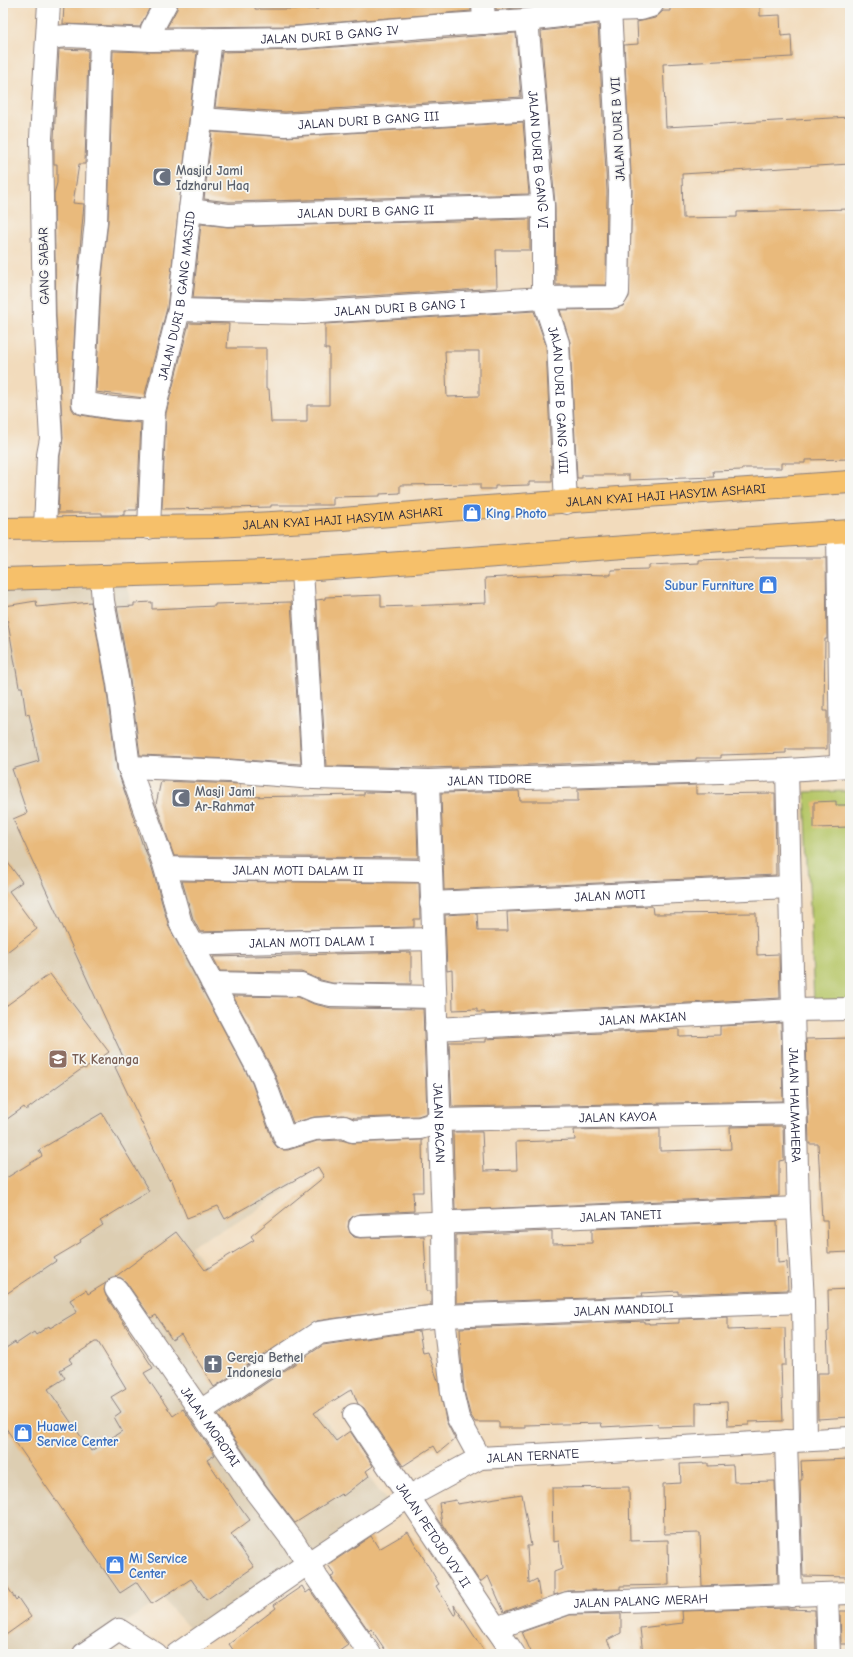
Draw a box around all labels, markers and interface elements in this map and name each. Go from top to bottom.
street label: JALAN DURI B GANG IV [260,22,399,46]
street label: JALAN DURI B VII [607,76,628,181]
street label: JALAN DURI B GANG VI [525,90,550,229]
street label: JALAN DURI B GANG III [297,108,440,132]
place label: Masjid Jami Idzharul Haq [176,163,249,193]
mosque icon: Masjid Jami Idzharul Haq [151,166,173,188]
street label: JALAN DURI B GANG II [297,202,434,221]
street label: JALAN DURI B GANG MASJID [155,210,198,382]
street label: GANG SABAR [35,227,52,305]
street label: JALAN DURI B GANG I [334,296,466,319]
street label: JALAN DURI B GANG VIII [545,324,572,474]
street label: JALAN KYAI HAJI HASYIM ASHARI [565,481,766,510]
shop icon: King Photo [461,502,483,524]
street label: JALAN KYAI HAJI HASYIM ASHARI [242,504,443,533]
place label: King Photo [486,506,547,521]
shop icon: Subur Furniture [757,574,779,596]
place label: Subur Furniture [665,578,755,593]
street label: JALAN TIDORE [447,771,532,788]
place label: Masji Jami Ar-Rahmat [195,784,255,814]
mosque icon: Masji Jami Ar-Rahmat [170,787,192,809]
street label: JALAN MOTI DALAM II [233,862,363,878]
street label: JALAN MOTI [574,886,646,905]
street label: JALAN MOTI DALAM I [249,933,375,951]
street label: JALAN MAKIAN [599,1009,687,1028]
street label: JALAN HALMAHERA [786,1047,804,1163]
school or university icon: TK Kenanga [47,1048,69,1070]
place label: TK Kenanga [72,1052,139,1067]
street label: JALAN BACAN [430,1083,448,1163]
street label: JALAN KAYOA [579,1109,657,1125]
street label: JALAN TANETI [580,1207,662,1225]
street label: JALAN MANDIOLI [573,1300,674,1319]
place label: Gereja Bethel Indonesia [227,1350,303,1380]
church icon: Gereja Bethel Indonesia [202,1353,224,1375]
street label: JALAN MOROTAI [178,1384,243,1470]
place label: Huawei Service Center [37,1419,119,1449]
shop icon: Huawei Service Center [12,1422,34,1444]
street label: JALAN TERNATE [486,1446,580,1466]
street label: JALAN PETOJO VIY II [393,1480,474,1590]
place label: Mi Service Center [129,1551,188,1581]
shop icon: Mi Service Center [104,1554,126,1576]
street label: JALAN PALANG MERAH [573,1591,708,1611]

